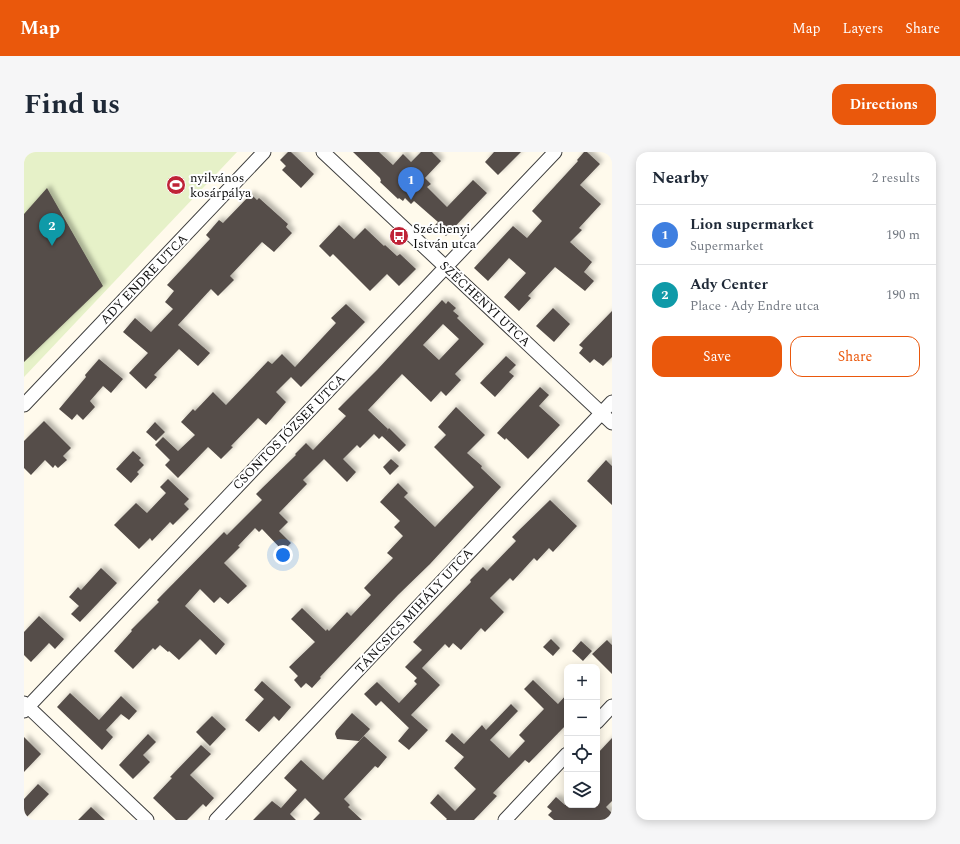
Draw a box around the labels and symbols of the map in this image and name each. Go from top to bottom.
pin: 1 [398,167,424,200]
place label: nyilvános kosárpálya [190,168,252,203]
sports icon: nyilvános kosárpálya [165,174,187,196]
pin: 2 [39,213,65,246]
place label: Széchenyi István utca [413,219,477,254]
bus stop icon: Széchenyi István utca [388,225,410,247]
street label: ADY ENDRE UTCA [95,229,193,329]
street label: SZÉCHENYI UTCA [435,256,535,352]
street label: CSONTOS JÓZSEF UTCA [228,369,350,495]
street label: TÁNCSICS MIHÁLY UTCA [350,544,478,678]
your location [273,545,293,565]

